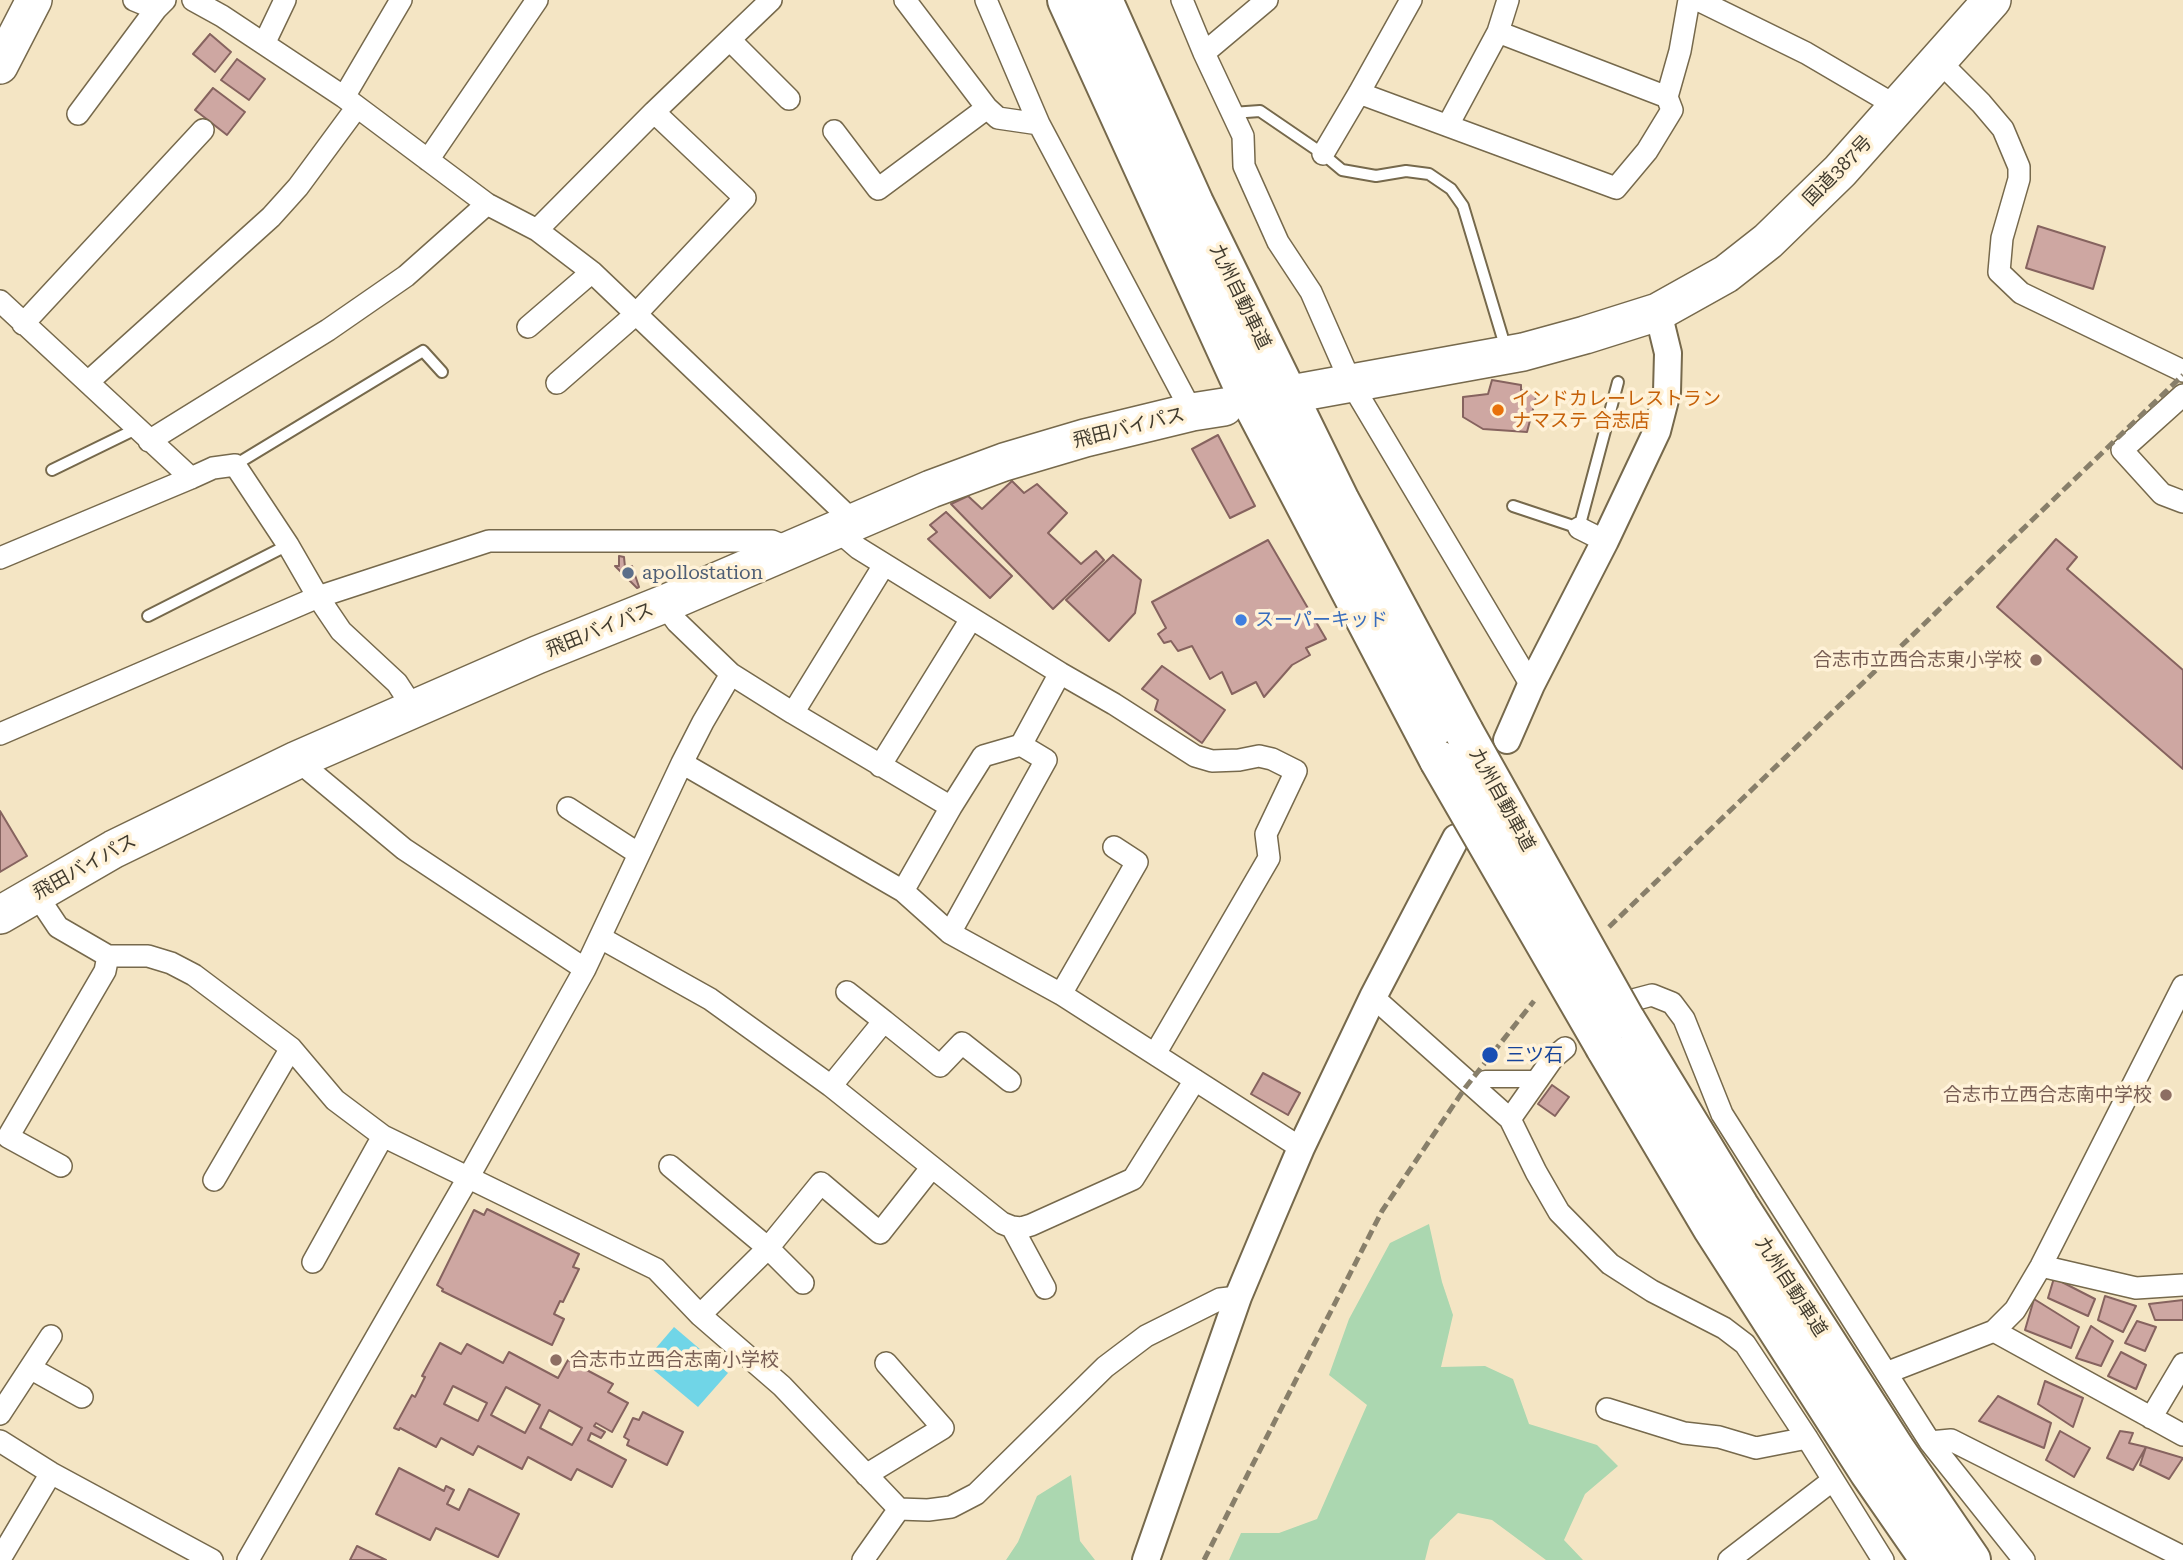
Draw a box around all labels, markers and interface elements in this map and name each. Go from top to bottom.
street label: 国道387号 [1799,131,1877,211]
street label: 九州自動車道 [1205,241,1275,353]
place label: インドカレーレストラン ナマステ 合志店 [1512,388,1721,432]
marker: インドカレーレストラン ナマステ 合志店 [1490,402,1506,418]
street label: 飛田バイパス [1071,403,1187,453]
place label: apollostation [642,562,763,584]
marker: apollostation [620,565,636,581]
street label: 飛田バイパス [543,598,657,662]
place label: スーパーキッド [1255,609,1388,631]
marker: スーパーキッド [1233,612,1249,628]
place label: 合志市立西合志東小学校 [1813,649,2022,671]
marker: 合志市立西合志東小学校 [2028,652,2044,668]
street label: 九州自動車道 [1464,745,1540,855]
street label: 飛田バイパス [30,829,140,905]
place label: 三ツ石 [1506,1044,1563,1066]
marker: 三ツ石 [1480,1045,1500,1065]
place label: 合志市立西合志南中学校 [1943,1084,2152,1106]
marker: 合志市立西合志南中学校 [2158,1087,2174,1103]
street label: 九州自動車道 [1750,1233,1832,1341]
place label: 合志市立西合志南小学校 [570,1349,779,1371]
marker: 合志市立西合志南小学校 [548,1352,564,1368]

